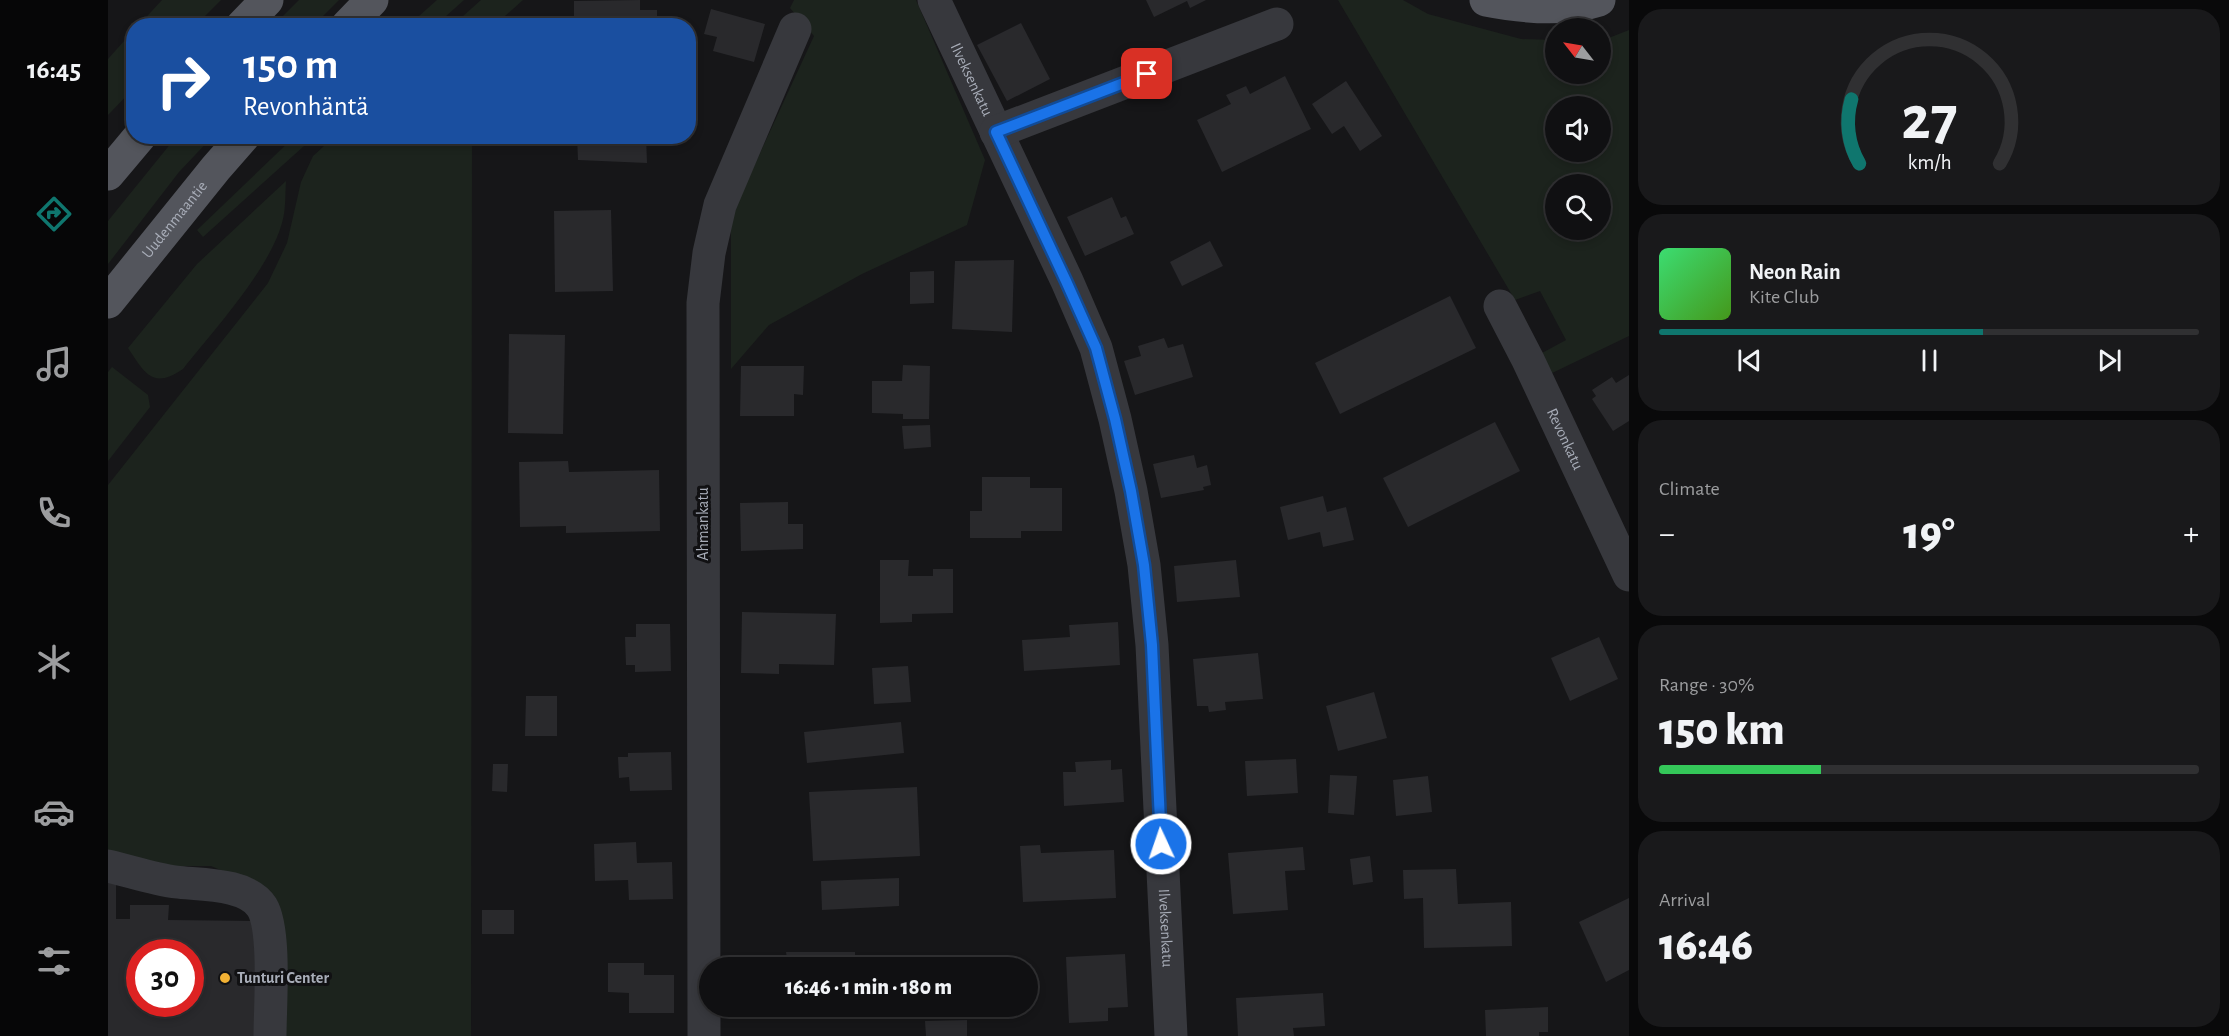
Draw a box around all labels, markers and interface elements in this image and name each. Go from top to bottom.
north arrow [1545,18,1611,84]
map controls [1545,18,1611,240]
street label: Ilveksenkatu [948,41,996,119]
icon: right [144,42,222,120]
text: 150 m [243,44,338,86]
pin [1121,48,1172,99]
text: 16:45 [27,56,81,83]
icon: arrive [1130,57,1163,90]
text: 27 [1901,88,1957,150]
text: Revonhäntä [243,93,369,120]
button: sound [1545,96,1611,162]
text: km/h [1907,153,1951,174]
button: search [1545,174,1611,240]
street label: Uudenmaantie [139,178,210,261]
icon: directions [33,193,75,235]
text: Neon Rain [1749,261,1841,283]
text: Kite Club [1749,287,1819,307]
icon: music [33,343,75,385]
icon: previous [1733,344,1766,377]
icon: pause [1913,344,1946,377]
icon: next [2093,344,2126,377]
street label: Revonkatu [1544,406,1586,472]
text: Climate [1659,479,1720,499]
street label: Ahmankatu [695,487,711,561]
icon: phone [33,492,75,534]
text: 19° [1903,512,1955,557]
text: − [1659,518,1675,551]
text: + [2183,518,2199,551]
icon: climate [33,641,75,683]
text: Range · 30% [1659,675,1754,695]
text: 150 km [1659,708,1785,753]
icon: car [33,791,75,833]
position arrow [1129,812,1193,876]
street label: Ilveksenkatu [1156,888,1176,968]
text: Arrival [1659,890,1710,910]
text: 16:46 [1659,923,1753,968]
speed limit sign: 30 [126,939,204,1017]
icon: filters [33,940,75,982]
place label: Tunturi Center [237,970,329,986]
marker: Tunturi Center [218,971,232,985]
text: 16:46 · 1 min · 180 m [785,976,952,998]

